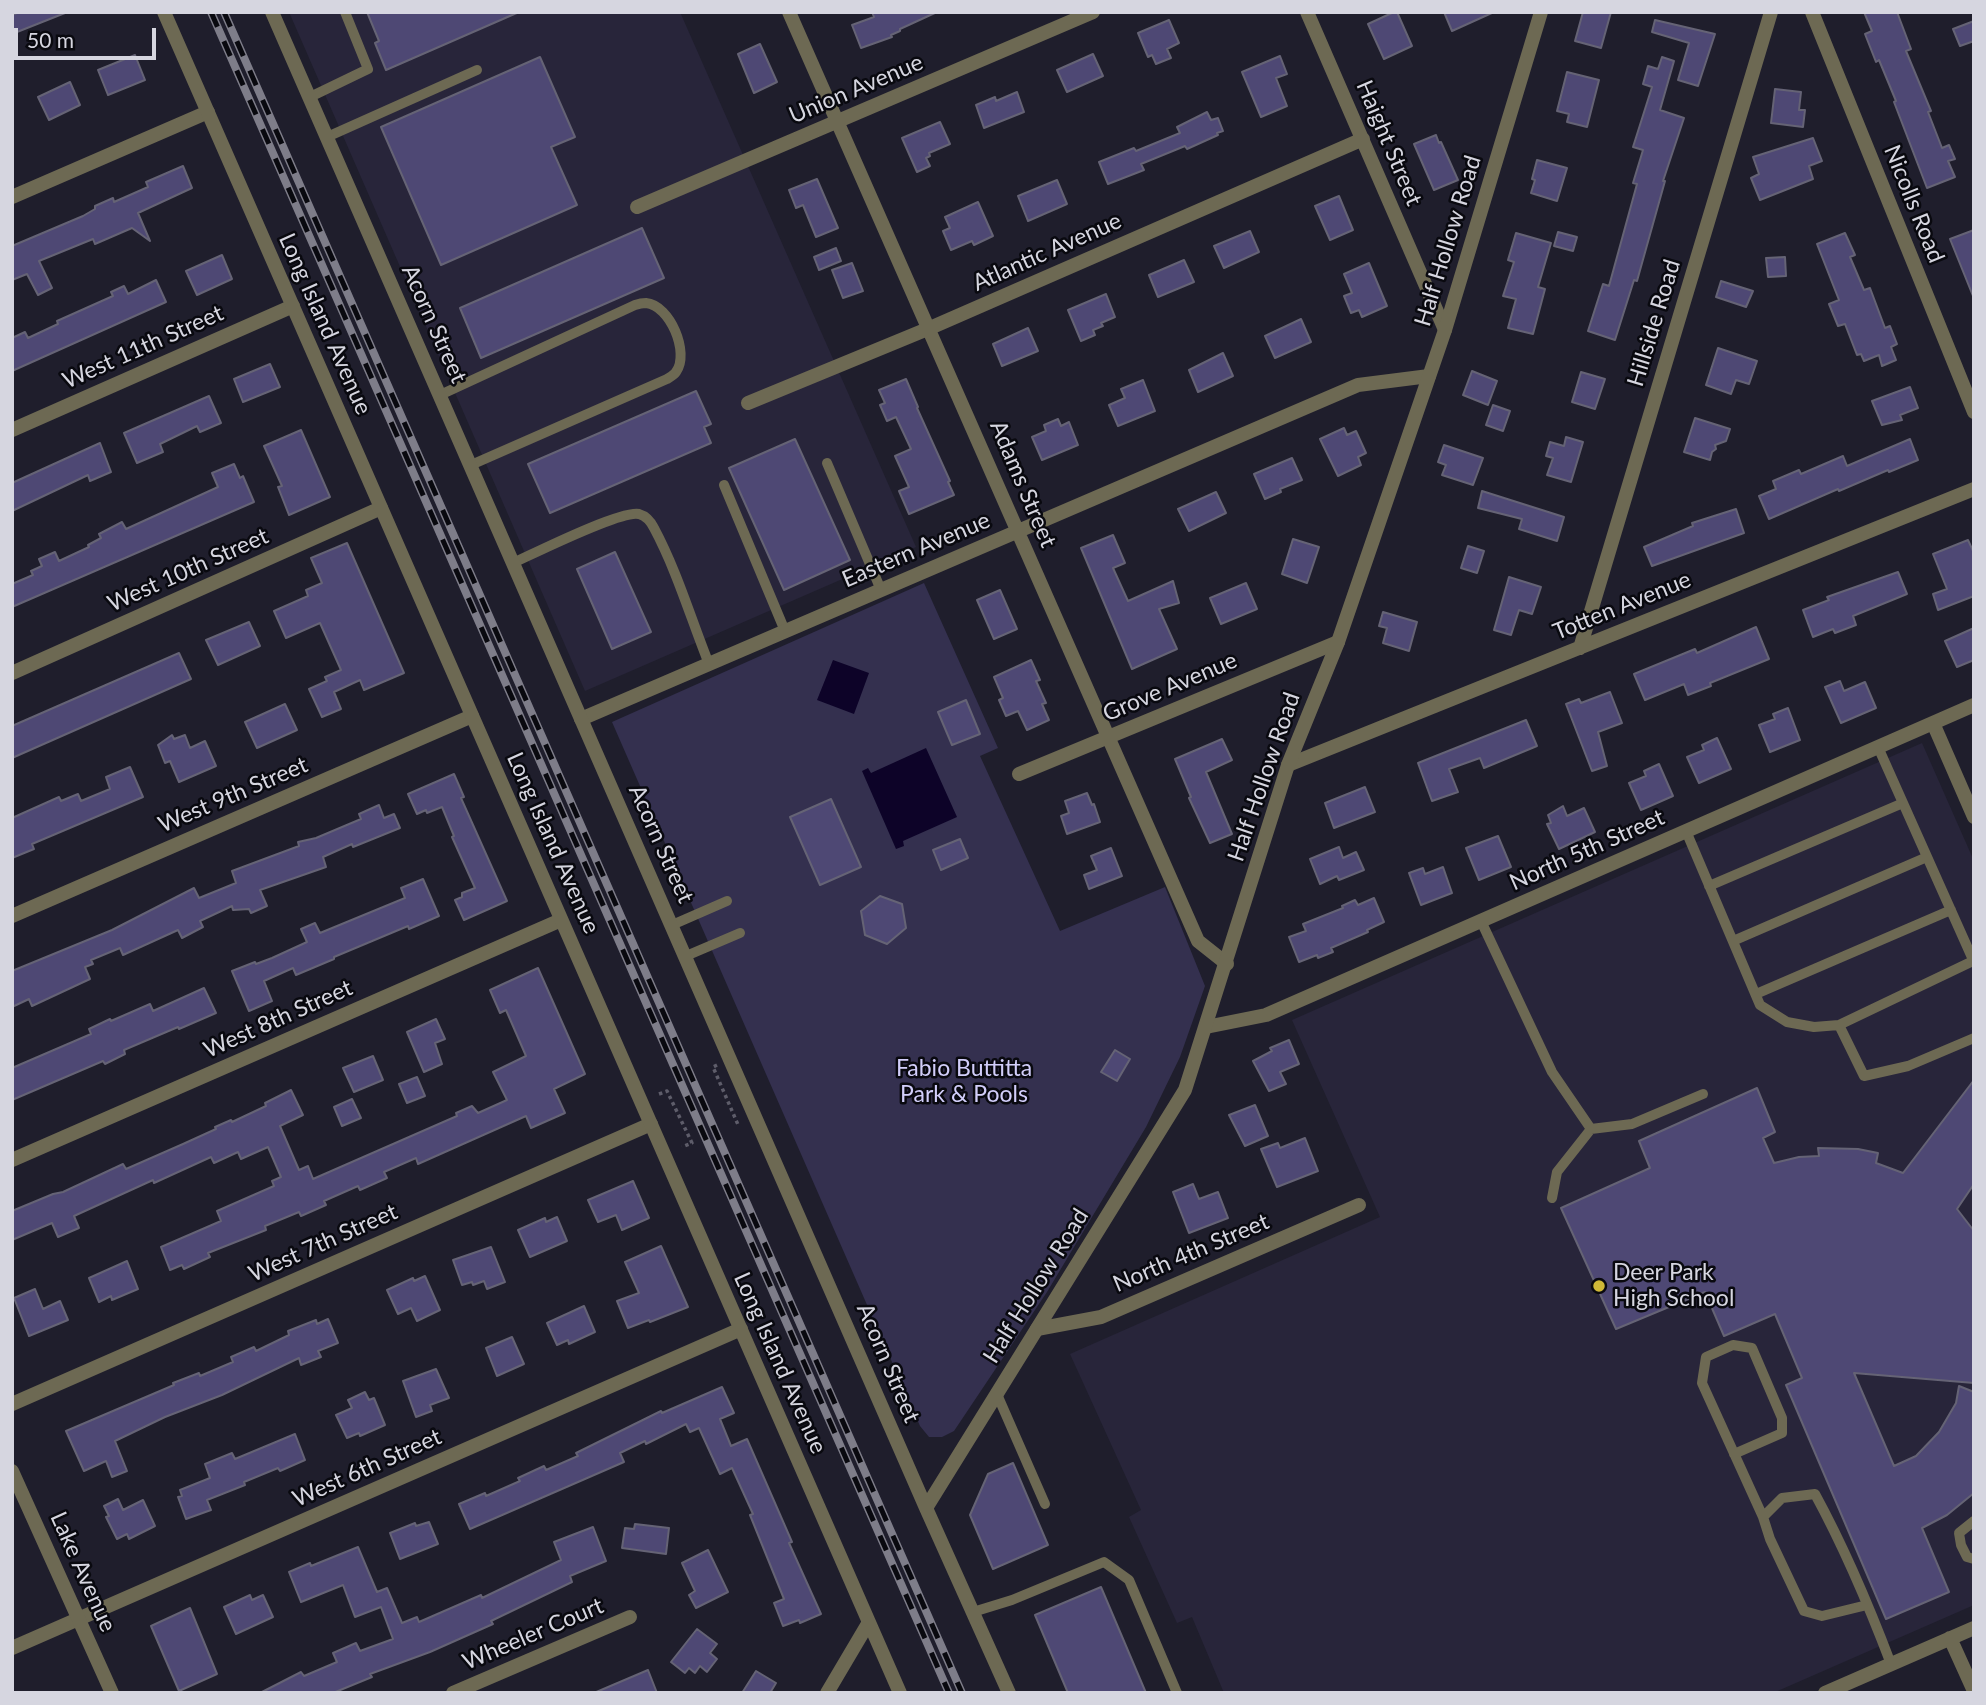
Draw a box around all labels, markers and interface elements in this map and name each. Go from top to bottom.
scale bar [18,14,159,58]
text: 50 m [27,27,74,52]
street label: Union Avenue [785,48,927,130]
street label: Haight Street [1350,76,1428,210]
street label: Nicolls Road [1878,141,1950,267]
street label: Half Hollow Road [1409,152,1487,330]
street label: Atlantic Avenue [968,207,1126,297]
street label: Long Island Avenue [273,229,377,419]
street label: Hillside Road [1622,256,1686,390]
street label: Acorn Street [396,261,472,387]
street label: West 11th Street [58,299,228,395]
street label: Adams Street [984,416,1062,552]
street label: Eastern Avenue [838,506,994,594]
street label: West 10th Street [103,522,273,618]
street label: Totten Avenue [1549,566,1695,646]
street label: Grove Avenue [1099,646,1241,728]
street label: Half Hollow Road [1222,689,1306,865]
street label: Long Island Avenue [501,748,605,938]
street label: West 9th Street [154,751,312,839]
street label: Acorn Street [623,781,699,907]
street label: North 5th Street [1505,804,1669,896]
street label: West 8th Street [199,974,357,1064]
park label: Fabio Buttitta Park & Pools [896,1055,1032,1109]
street label: West 7th Street [244,1198,402,1288]
street label: Half Hollow Road [977,1204,1095,1368]
street label: North 4th Street [1109,1208,1273,1298]
place label: Deer Park High School [1613,1259,1734,1313]
street label: Long Island Avenue [728,1268,832,1458]
marker: Deer Park High School [1591,1278,1607,1294]
street label: Acorn Street [851,1299,925,1427]
street label: West 6th Street [288,1423,446,1513]
street label: Lake Avenue [44,1508,122,1636]
street label: Wheeler Court [458,1592,608,1676]

